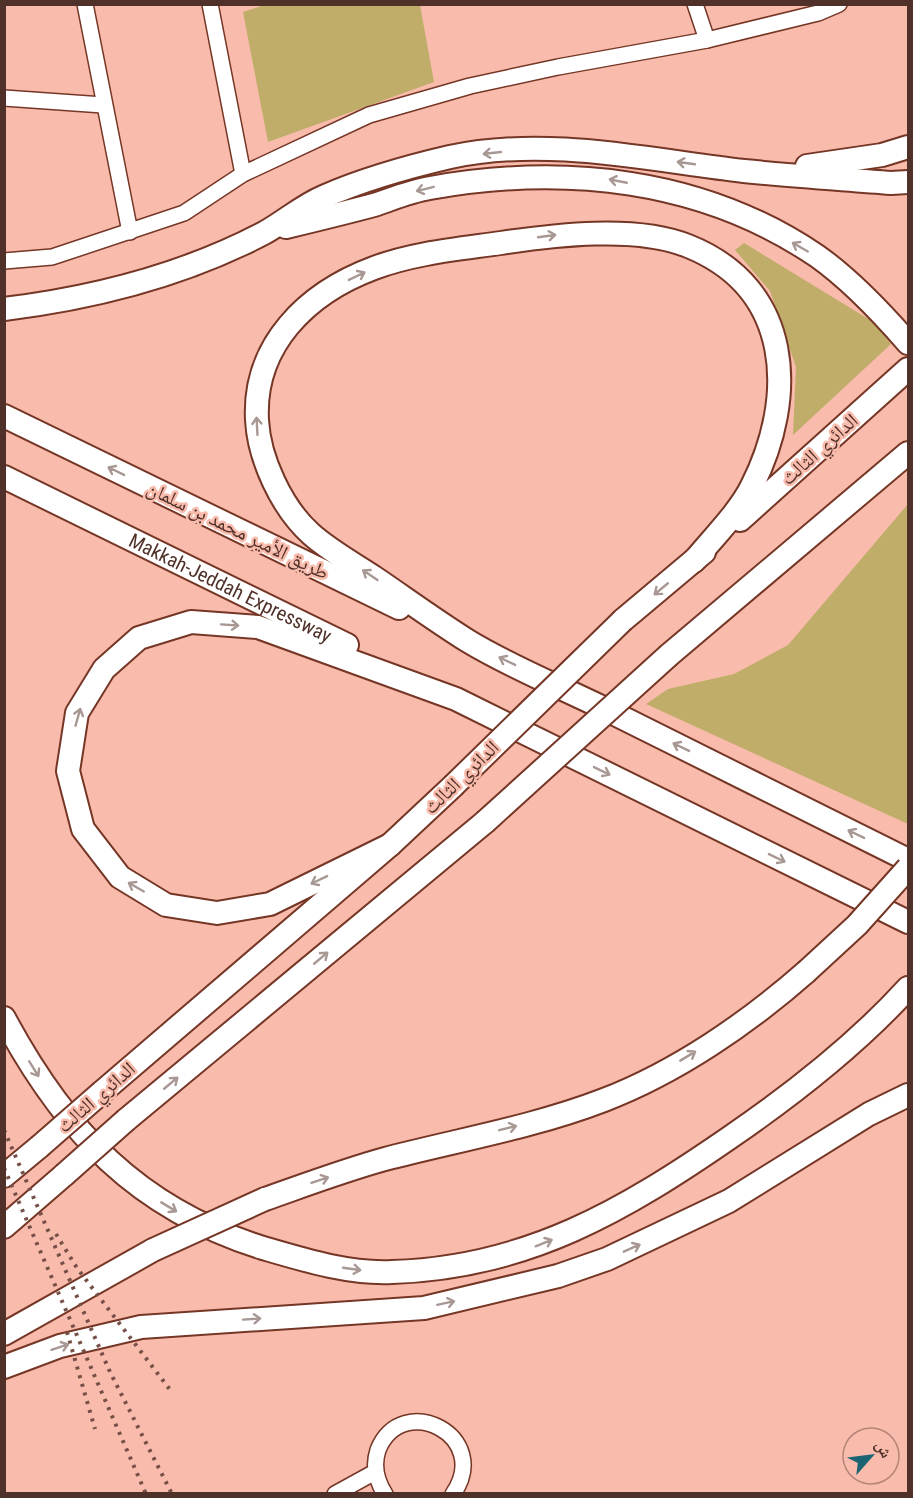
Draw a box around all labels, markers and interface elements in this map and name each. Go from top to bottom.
one-way arrow [483,148,503,159]
one-way arrow [677,157,697,168]
one-way arrow [609,175,629,186]
one-way arrow [415,184,434,196]
one-way arrow [537,231,557,242]
one-way arrow [792,241,810,252]
one-way arrow [348,270,366,281]
street label: الدائري الثالث [775,408,865,493]
one-way arrow [252,417,263,437]
one-way arrow [108,464,126,476]
street label: طريق الأمير محمد بن سلمان [143,476,333,584]
street label: Makkah-Jeddah Expressway [125,528,336,648]
one-way arrow [363,569,379,581]
one-way arrow [653,582,669,595]
one-way arrow [219,620,239,631]
one-way arrow [498,654,516,666]
one-way arrow [73,708,84,727]
street label: الدائري الثالث [418,735,507,822]
one-way arrow [673,741,691,752]
one-way arrow [593,766,611,778]
one-way arrow [847,827,865,839]
one-way arrow [768,852,786,864]
one-way arrow [310,875,328,887]
one-way arrow [128,881,145,893]
one-way arrow [313,951,328,965]
one-way arrow [679,1050,696,1062]
street label: الدائري الثالث [52,1057,143,1141]
one-way arrow [28,1060,40,1077]
one-way arrow [163,1076,179,1089]
one-way arrow [498,1122,517,1134]
one-way arrow [310,1174,329,1185]
one-way arrow [160,1201,177,1213]
one-way arrow [534,1237,552,1248]
one-way arrow [623,1242,641,1253]
one-way arrow [342,1263,362,1274]
one-way arrow [436,1297,455,1308]
one-way arrow [241,1313,261,1324]
one-way arrow [50,1341,69,1352]
north arrow [841,1426,901,1486]
text: ش [871,1437,896,1461]

